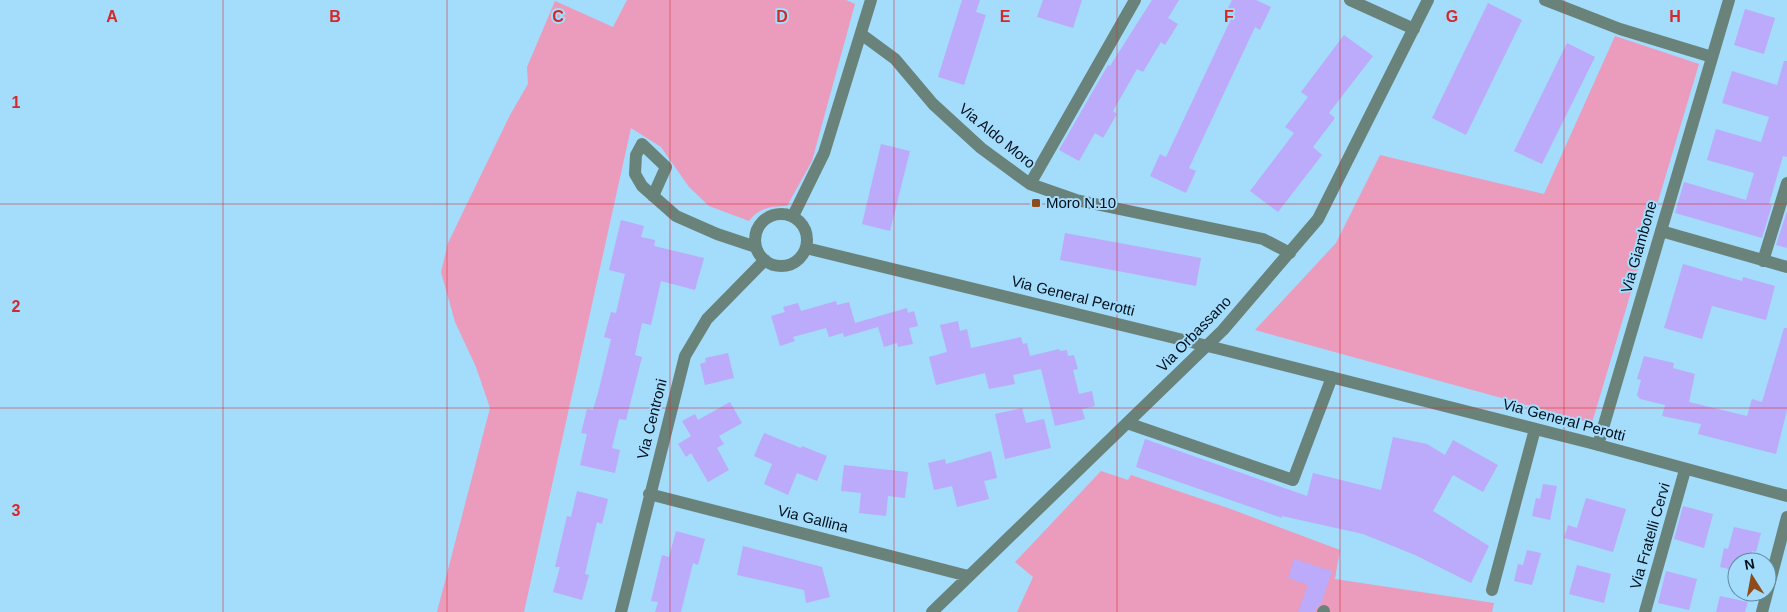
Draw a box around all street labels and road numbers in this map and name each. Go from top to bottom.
street label: Via Aldo Moro [956,100,1039,172]
street label: Via Giambone [1617,199,1660,295]
street label: Via General Perotti [1010,272,1137,319]
street label: Via Orbassano [1153,292,1234,375]
street label: Via Centroni [633,377,670,461]
street label: Via General Perotti [1501,395,1627,444]
street label: Via Fratelli Cervi [1626,481,1673,591]
street label: Via Gallina [776,502,851,536]

